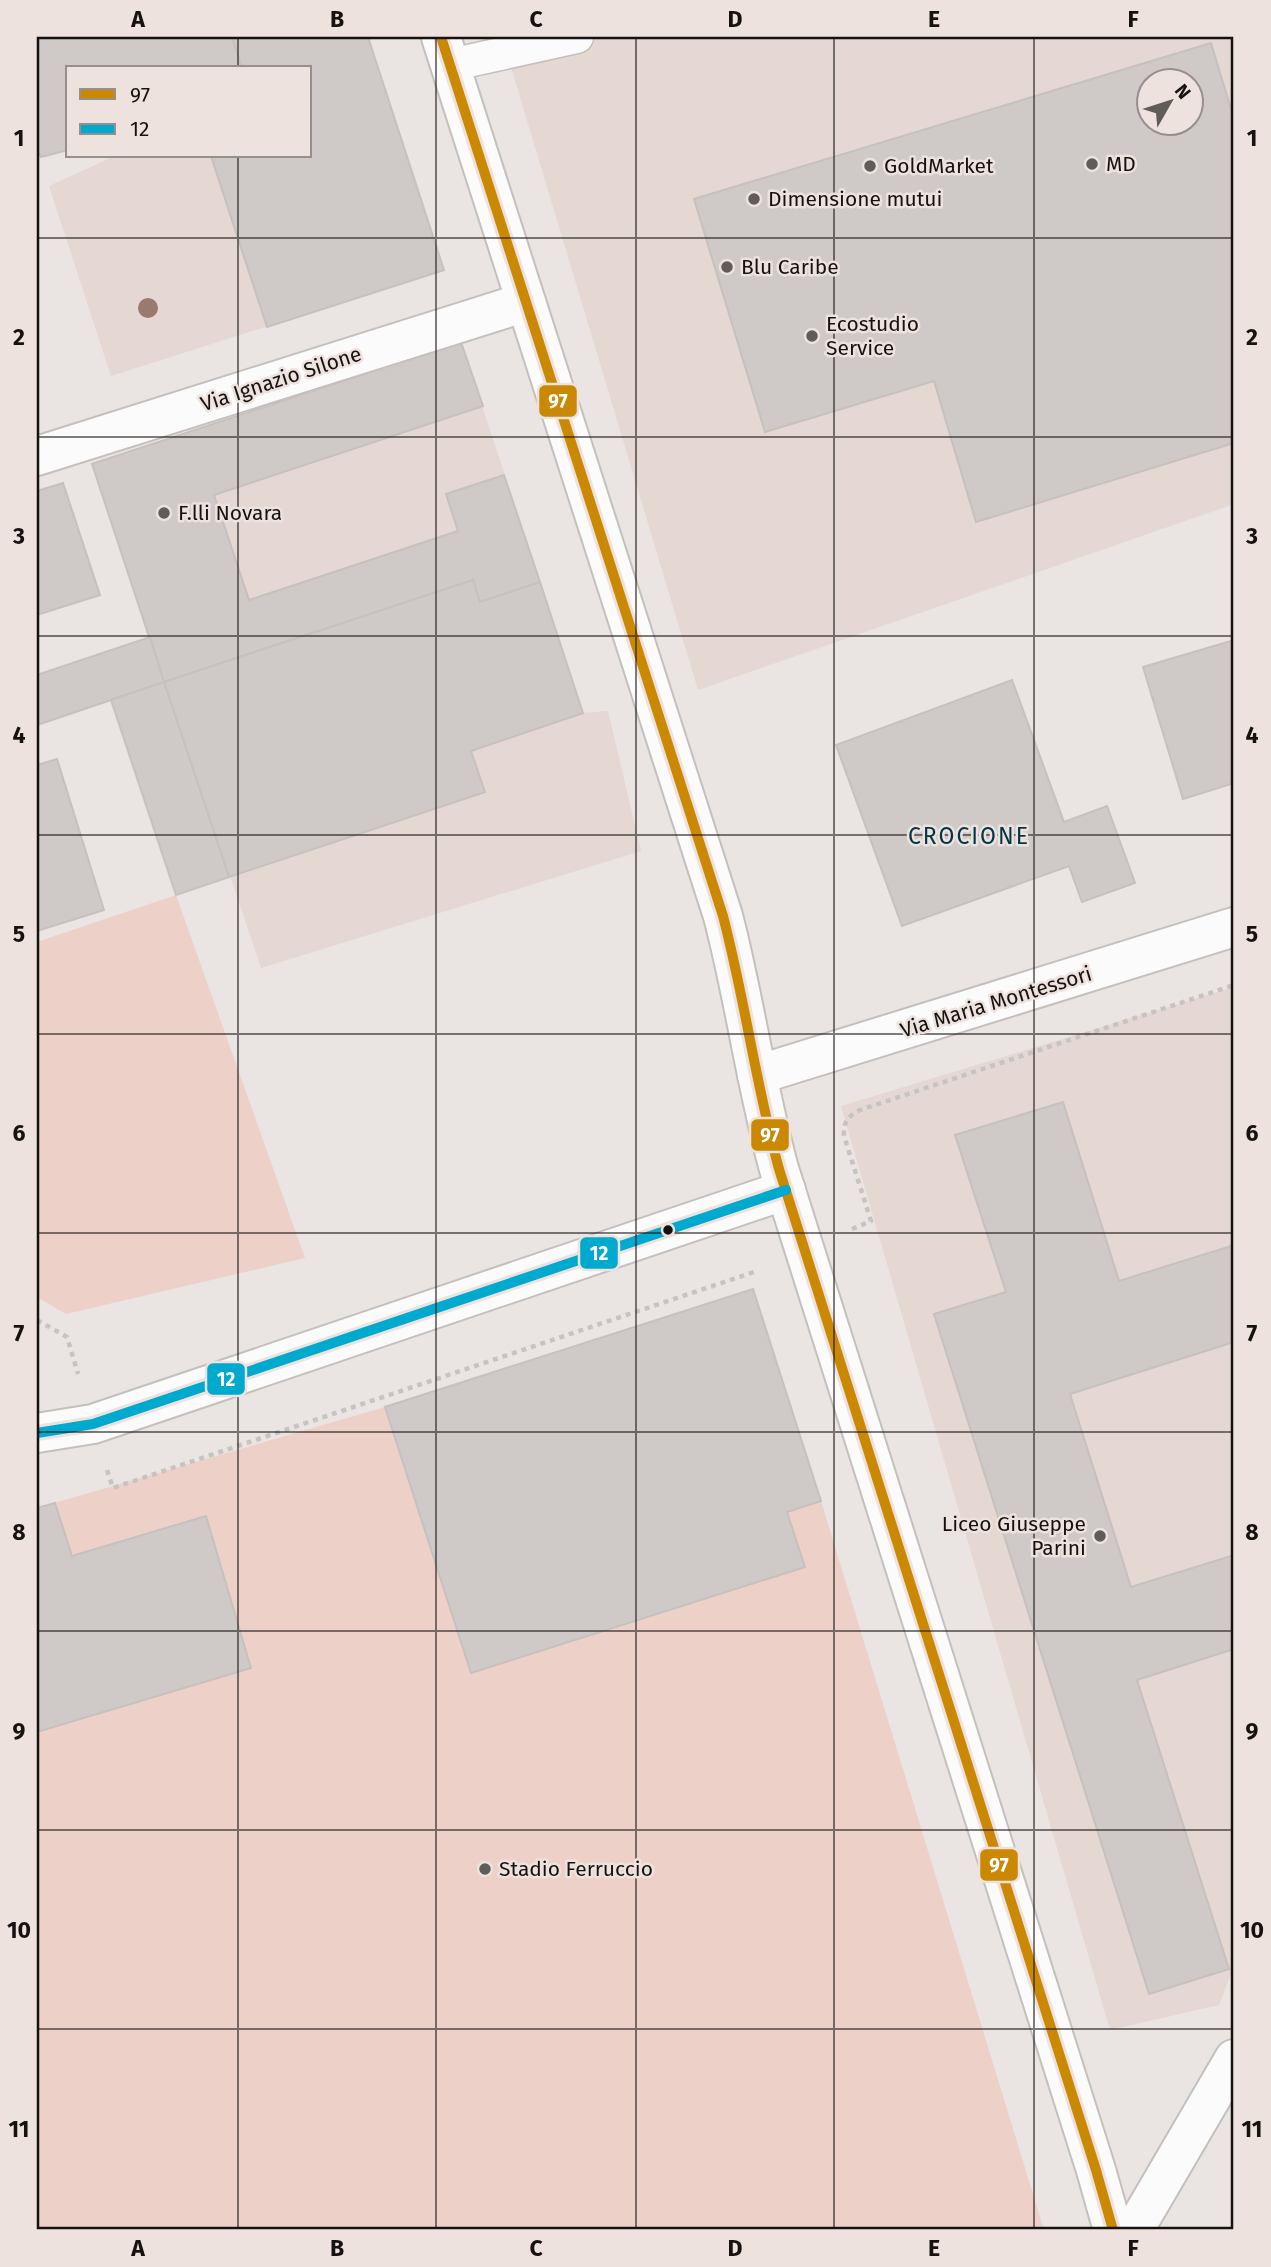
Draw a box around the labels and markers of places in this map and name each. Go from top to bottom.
place label: MD [1106,151,1136,177]
place label: GoldMarket [884,153,994,179]
marker: MD [1084,156,1100,172]
marker: GoldMarket [862,158,878,174]
place label: Dimensione mutui [768,186,942,212]
marker: Dimensione mutui [746,191,762,207]
place label: Blu Caribe [741,254,839,280]
marker: Blu Caribe [719,259,735,275]
place label: Ecostudio Service [826,311,919,361]
marker: Ecostudio Service [804,328,820,344]
place label: F.lli Novara [178,500,282,526]
marker: F.lli Novara [156,505,172,521]
unlabelled marker [661,1223,675,1237]
place label: Liceo Giuseppe Parini [942,1511,1086,1561]
marker: Liceo Giuseppe Parini [1092,1528,1108,1544]
place label: Stadio Ferruccio [499,1856,653,1882]
marker: Stadio Ferruccio [477,1861,493,1877]

